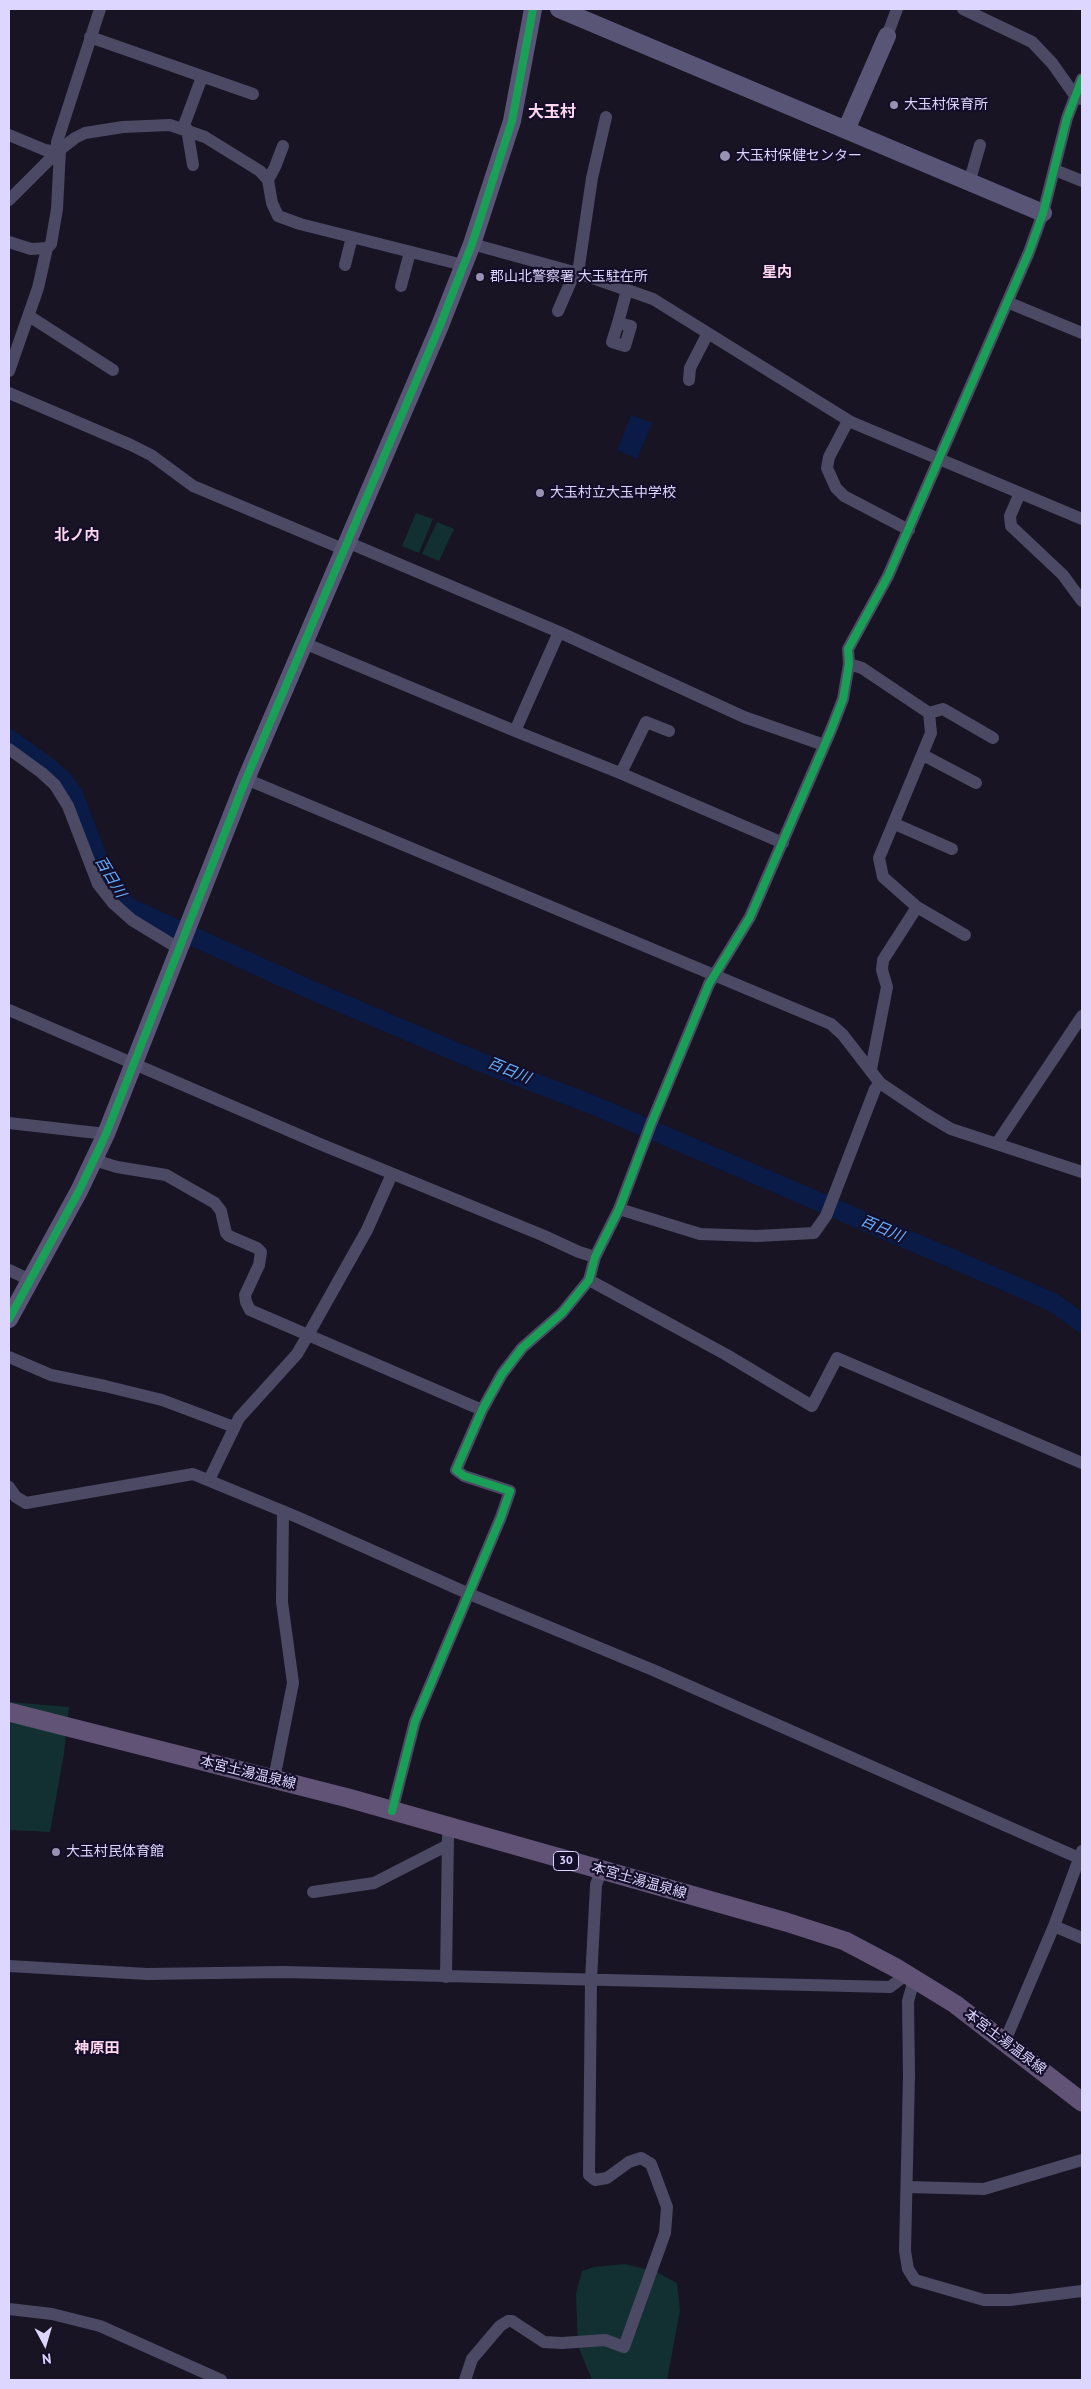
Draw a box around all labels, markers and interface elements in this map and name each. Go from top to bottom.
place label: 大玉村保育所 [904,97,988,113]
marker: 大玉村保育所 [888,99,900,111]
district label: 大玉村 [528,102,576,122]
place label: 大玉村保健センター [736,148,862,164]
marker: 大玉村保健センター [718,149,732,163]
district label: 星内 [762,264,792,282]
place label: 郡山北警察署 大玉駐在所 [490,269,648,285]
marker: 郡山北警察署 大玉駐在所 [474,271,486,283]
place label: 大玉村立大玉中学校 [550,485,676,501]
marker: 大玉村立大玉中学校 [534,487,546,499]
district label: 北ノ内 [55,527,99,545]
water label: 百日川 [91,853,129,901]
water label: 百日川 [485,1054,533,1088]
water label: 百日川 [858,1212,906,1246]
street label: 本宮土湯温泉線 [198,1753,298,1793]
place label: 大玉村民体育館 [66,1844,164,1860]
marker: 大玉村民体育館 [50,1846,62,1858]
road number: 30 [554,1852,578,1870]
street label: 本宮土湯温泉線 [590,1859,688,1903]
street label: 本宮土湯温泉線 [961,2006,1049,2078]
district label: 神原田 [75,2040,119,2058]
north arrow [20,2319,70,2369]
text: N [41,2349,52,2368]

